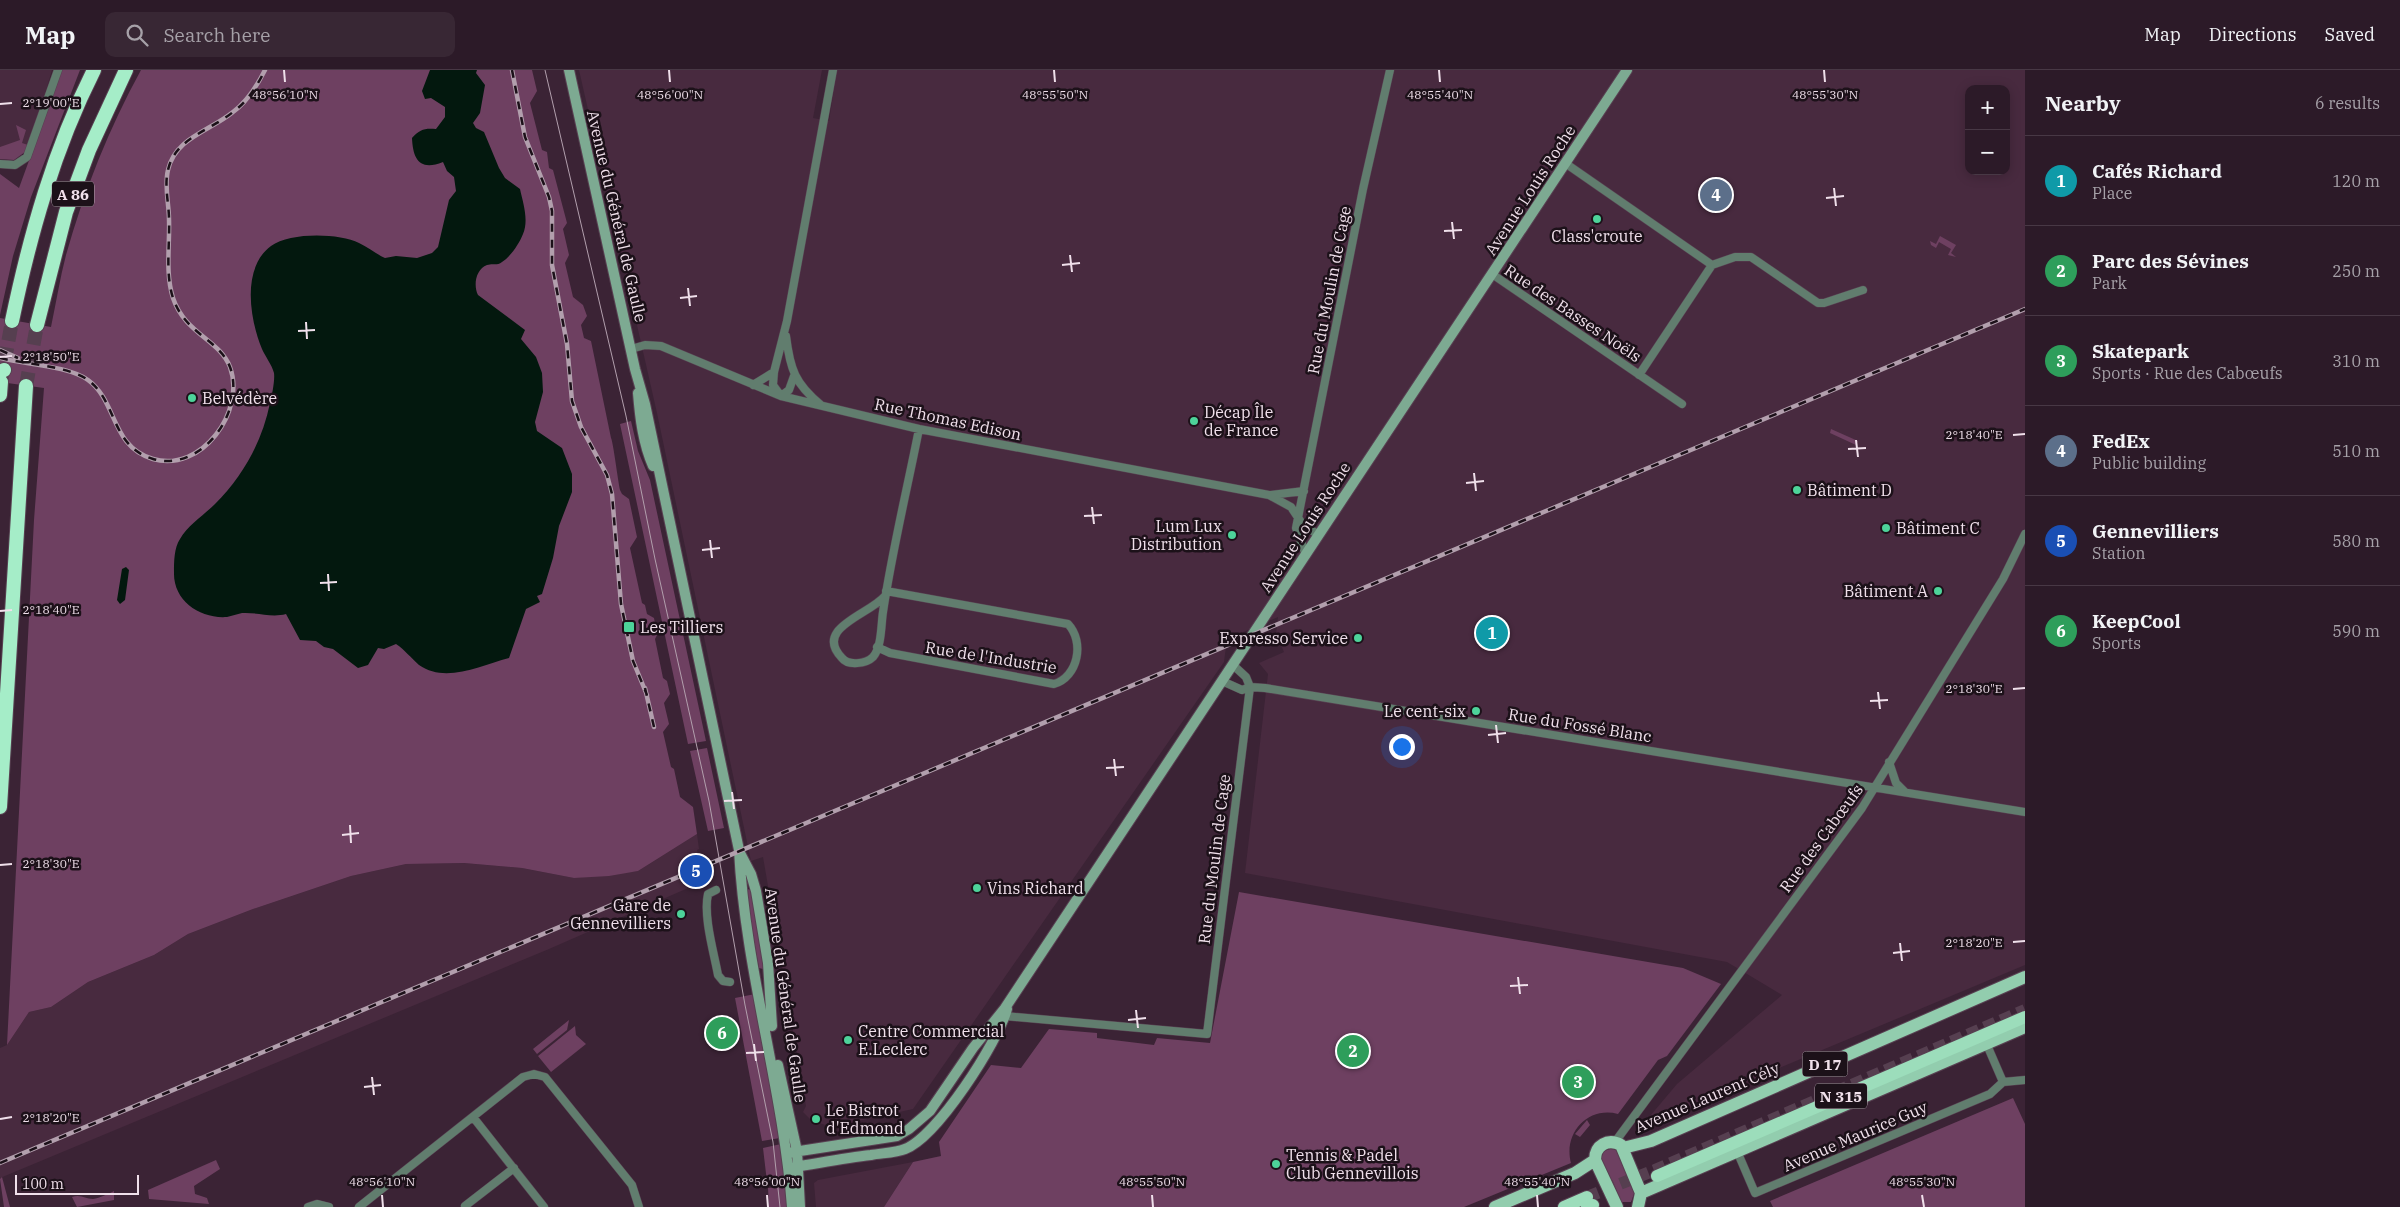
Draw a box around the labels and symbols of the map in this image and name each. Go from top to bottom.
text: 48°56'10"N [252,87,318,102]
text: 48°56'00"N [637,87,703,102]
text: 48°55'50"N [1022,87,1088,102]
text: 48°55'40"N [1407,87,1473,102]
text: 48°55'30"N [1792,87,1858,102]
text: 2°19'00"E [22,95,80,110]
street label: Avenue du Général de Gaulle [583,108,651,324]
street label: Avenue Louis Roche [1480,121,1580,259]
pin: 4 [1700,176,1732,214]
road number: A 86 [52,182,94,206]
street label: Rue du Moulin de Cage [1303,204,1355,376]
marker: Class'croute [1591,213,1603,225]
place label: Class'croute [1551,226,1643,246]
street label: Rue des Basses Noëls [1501,260,1645,366]
text: 2°18'50"E [22,349,80,364]
place label: Belvédère [202,388,277,408]
marker: Belvédère [186,392,198,404]
street label: Rue Thomas Edison [873,394,1023,444]
place label: Décap Île de France [1204,402,1278,440]
marker: Décap Île de France [1188,415,1200,427]
text: 2°18'40"E [1945,427,2003,442]
street label: Avenue Louis Roche [1255,458,1355,596]
place label: Bâtiment D [1807,480,1892,500]
marker: Bâtiment D [1791,484,1803,496]
place label: Lum Lux Distribution [1131,516,1222,554]
place label: Bâtiment C [1896,518,1980,538]
marker: Bâtiment C [1880,522,1892,534]
marker: Lum Lux Distribution [1226,529,1238,541]
place label: Bâtiment A [1844,581,1928,601]
marker: Bâtiment A [1932,585,1944,597]
text: 2°18'40"E [22,602,80,617]
pin: 1 [1476,614,1508,652]
place label: Les Tilliers [640,617,723,637]
marker: Les Tilliers [622,620,636,634]
place label: Expresso Service [1219,628,1348,648]
marker: Expresso Service [1352,632,1364,644]
street label: Rue de l'Industrie [924,637,1058,677]
text: 2°18'30"E [1945,681,2003,696]
place label: Le cent-six [1384,701,1466,721]
street label: Rue du Fossé Blanc [1507,704,1653,746]
marker: Le cent-six [1470,705,1482,717]
your location [1389,734,1415,760]
street label: Rue du Moulin de Cage [1194,773,1234,945]
street label: Rue des Cabœufs [1775,780,1867,896]
pin: 5 [680,852,712,890]
text: 2°18'30"E [22,856,80,871]
place label: Vins Richard [987,878,1084,898]
marker: Vins Richard [971,882,983,894]
street label: Avenue du Général de Gaulle [761,886,811,1104]
place label: Gare de Gennevilliers [570,895,671,933]
marker: Gare de Gennevilliers [675,908,687,920]
text: 2°18'20"E [1945,935,2003,950]
pin: 6 [706,1014,738,1052]
place label: Centre Commercial E.Leclerc [858,1021,1004,1059]
pin: 2 [1337,1032,1369,1070]
marker: Centre Commercial E.Leclerc [842,1034,854,1046]
road number: D 17 [1802,1052,1848,1076]
street label: Avenue Laurent Cély [1632,1057,1783,1137]
pin: 3 [1562,1063,1594,1101]
road number: N 315 [1815,1084,1867,1108]
street label: Avenue Maurice Guy [1780,1096,1931,1175]
place label: Le Bistrot d'Edmond [826,1100,904,1138]
text: 2°18'20"E [22,1110,80,1125]
marker: Le Bistrot d'Edmond [810,1113,822,1125]
place label: Tennis & Padel Club Gennevillois [1286,1145,1419,1183]
marker: Tennis & Padel Club Gennevillois [1270,1158,1282,1170]
scale bar [15,1172,139,1195]
text: 48°56'10"N [349,1174,415,1189]
text: 48°56'00"N [734,1174,800,1189]
text: 48°55'50"N [1119,1174,1185,1189]
text: 48°55'40"N [1504,1174,1570,1189]
text: 48°55'30"N [1889,1174,1955,1189]

